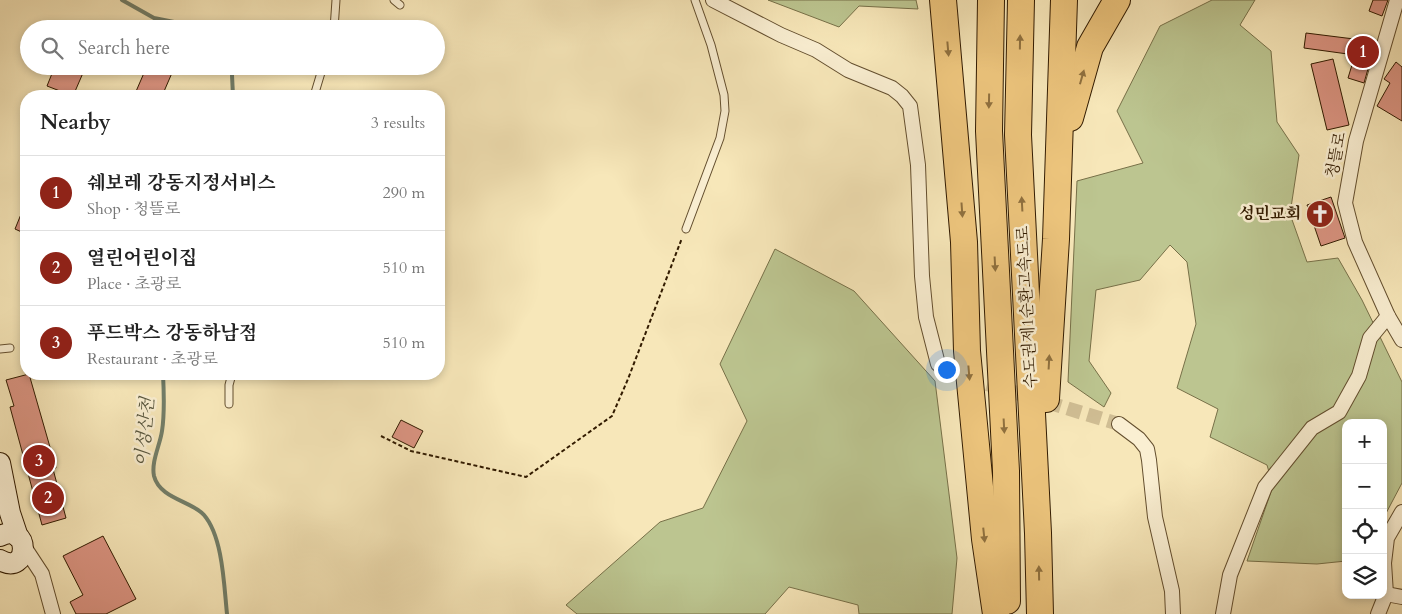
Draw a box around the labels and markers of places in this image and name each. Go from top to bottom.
pin: 1 [1347,33,1379,71]
church icon: 성민교회 [1305,199,1335,229]
place label: 성민교회 [1239,203,1301,225]
pin: 3 [23,442,55,480]
pin: 2 [32,479,64,517]

